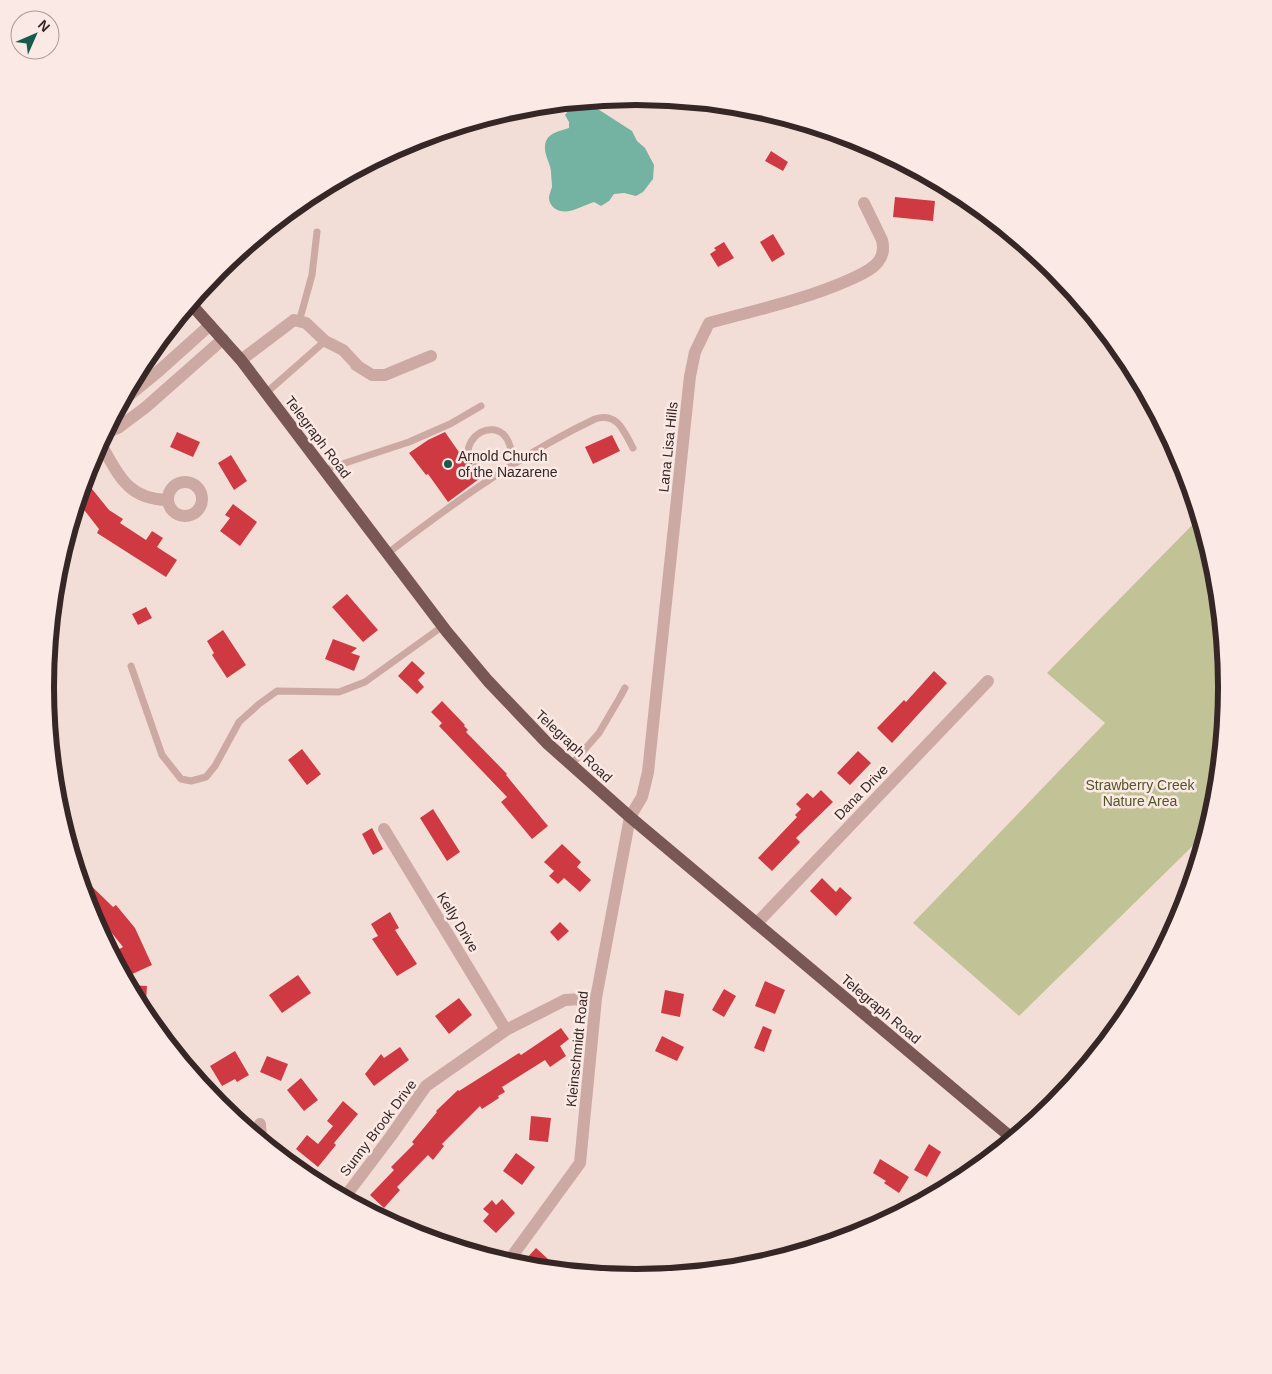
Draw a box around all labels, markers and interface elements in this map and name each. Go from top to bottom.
north arrow [10,10,60,60]
text: N [35,17,53,35]
street label: Telegraph Road [282,393,354,481]
street label: Lana Lisa Hills [655,401,681,493]
place label: Arnold Church of the Nazarene [458,448,558,480]
marker: Arnold Church of the Nazarene [442,458,454,470]
street label: Telegraph Road [532,706,616,786]
street label: Dana Drive [831,761,891,823]
park label: Strawberry Creek Nature Area [1086,777,1195,809]
street label: Kelly Drive [434,889,482,955]
street label: Telegraph Road [838,971,924,1047]
street label: Kleinschmidt Road [563,990,591,1108]
street label: Sunny Brook Drive [336,1076,420,1179]

